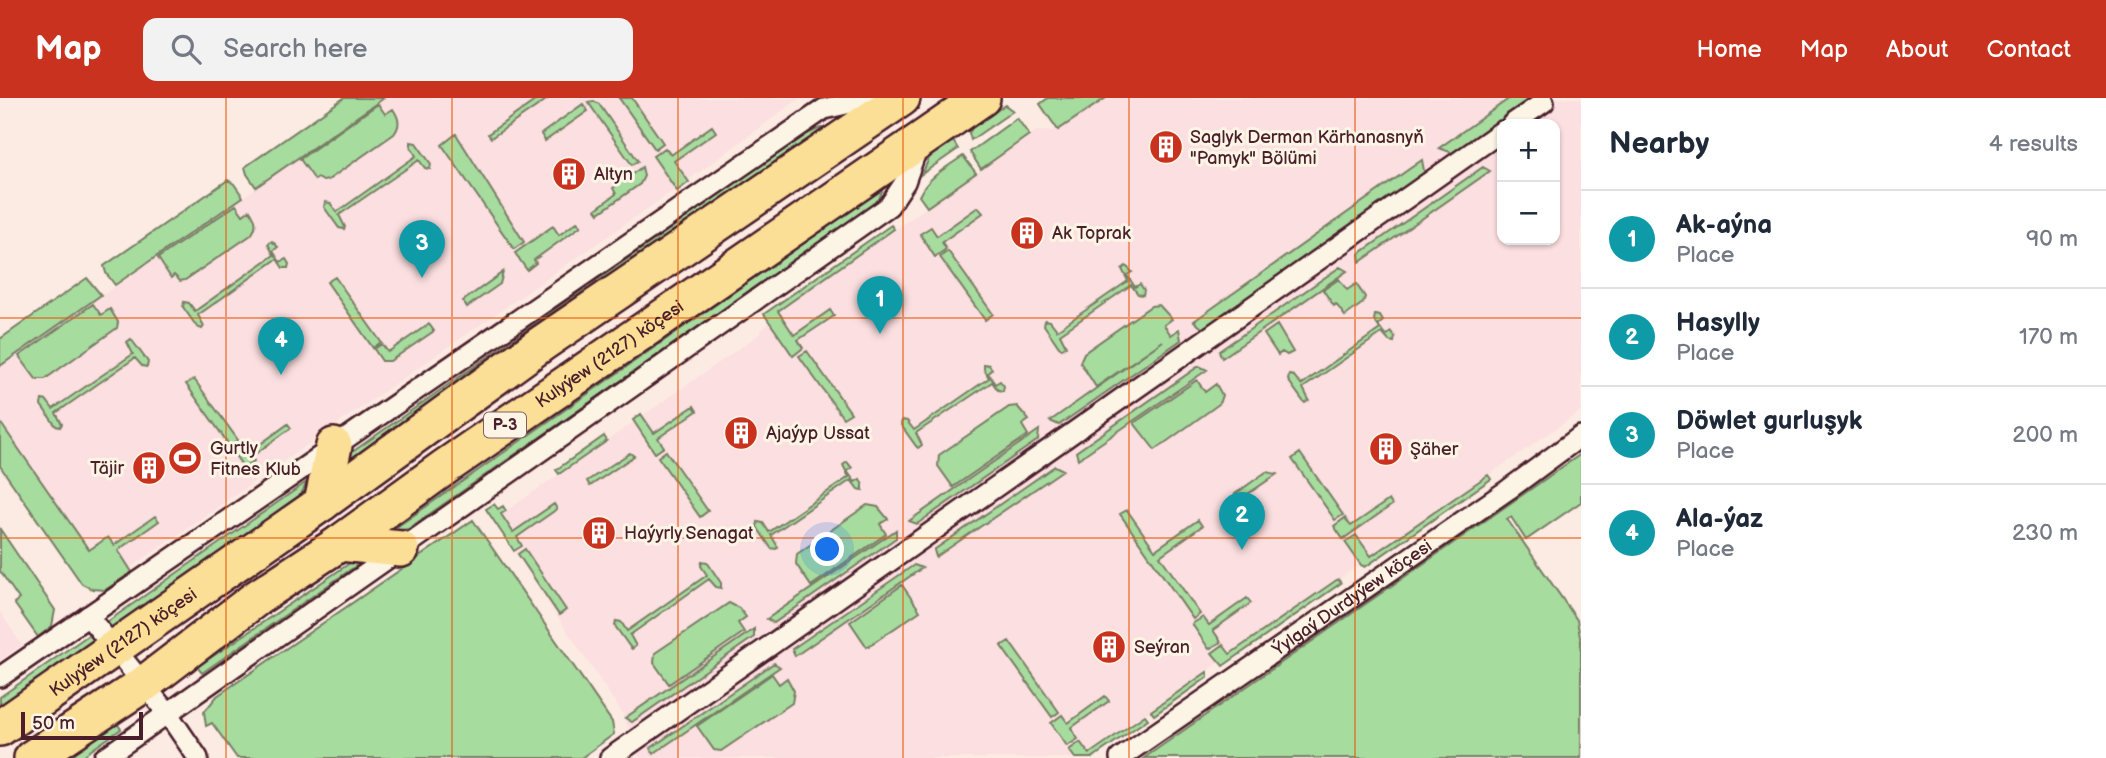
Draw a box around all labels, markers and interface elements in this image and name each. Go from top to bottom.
search box [143,18,633,81]
text: Map [35,29,101,69]
icon: search [167,30,205,68]
text: Search here [223,34,367,65]
text: Home [1697,35,1762,64]
text: Map [1800,35,1848,64]
text: About [1886,35,1948,64]
text: Contact [1986,35,2071,64]
map controls [1497,119,1560,245]
button: + [1497,119,1560,182]
text: Nearby [1609,126,1709,162]
place label: Saglyk Derman Kärhanasnyň "Pamyk" Bölümi [1190,127,1424,169]
building icon: Saglyk Derman Kärhanasnyň "Pamyk" Bölümi [1147,128,1185,166]
text: 4 results [1989,130,2078,158]
building icon: Altyn [550,155,588,193]
place label: Altyn [594,164,633,185]
button: − [1497,182,1560,245]
text: Ak-aýna [1676,210,1772,241]
building icon: Ak Toprak [1008,214,1046,252]
pin: 3 [399,220,445,278]
place label: Ak Toprak [1052,223,1131,244]
text: 1 [1627,225,1637,253]
text: 90 m [2026,225,2078,253]
text: Place [1676,241,1734,269]
pin: 1 [857,276,903,334]
street label: Kulyýew (2127) köçesi [531,296,688,412]
text: Hasylly [1676,308,1760,339]
pin: 4 [258,317,304,375]
text: 2 [1625,323,1639,351]
text: 170 m [2019,323,2078,351]
text: Place [1676,339,1734,367]
text: Döwlet gurluşyk [1676,406,1862,437]
road number: P-3 [484,412,526,438]
building icon: Ajaýyp Ussat [722,414,760,452]
text: 3 [1625,421,1639,449]
text: 200 m [2012,421,2078,449]
place label: Ajaýyp Ussat [766,423,870,444]
building icon: Şäher [1367,430,1405,468]
text: Place [1676,437,1734,465]
place label: Gurtly Fitnes Klub [210,438,301,480]
sports icon: Gurtly Fitnes Klub [166,439,204,477]
place label: Şäher [1410,439,1459,460]
building icon: Täjir [130,449,168,487]
place label: Täjir [90,458,124,479]
pin: 2 [1219,492,1265,550]
text: Ala-ýaz [1676,504,1763,535]
building icon: Haýyrly Senagat [580,514,618,552]
text: 4 [1625,519,1639,547]
text: 230 m [2012,519,2078,547]
place label: Haýyrly Senagat [624,523,754,544]
your location [810,532,844,566]
street label: Ýylgaý Durdyýew köçesi [1266,535,1436,661]
text: Place [1676,535,1734,563]
street label: Kulyýew (2127) köçesi [45,583,201,701]
building icon: Seýran [1090,628,1128,666]
place label: Seýran [1134,637,1190,658]
scale bar [21,709,144,741]
text: 50 m [32,712,75,735]

